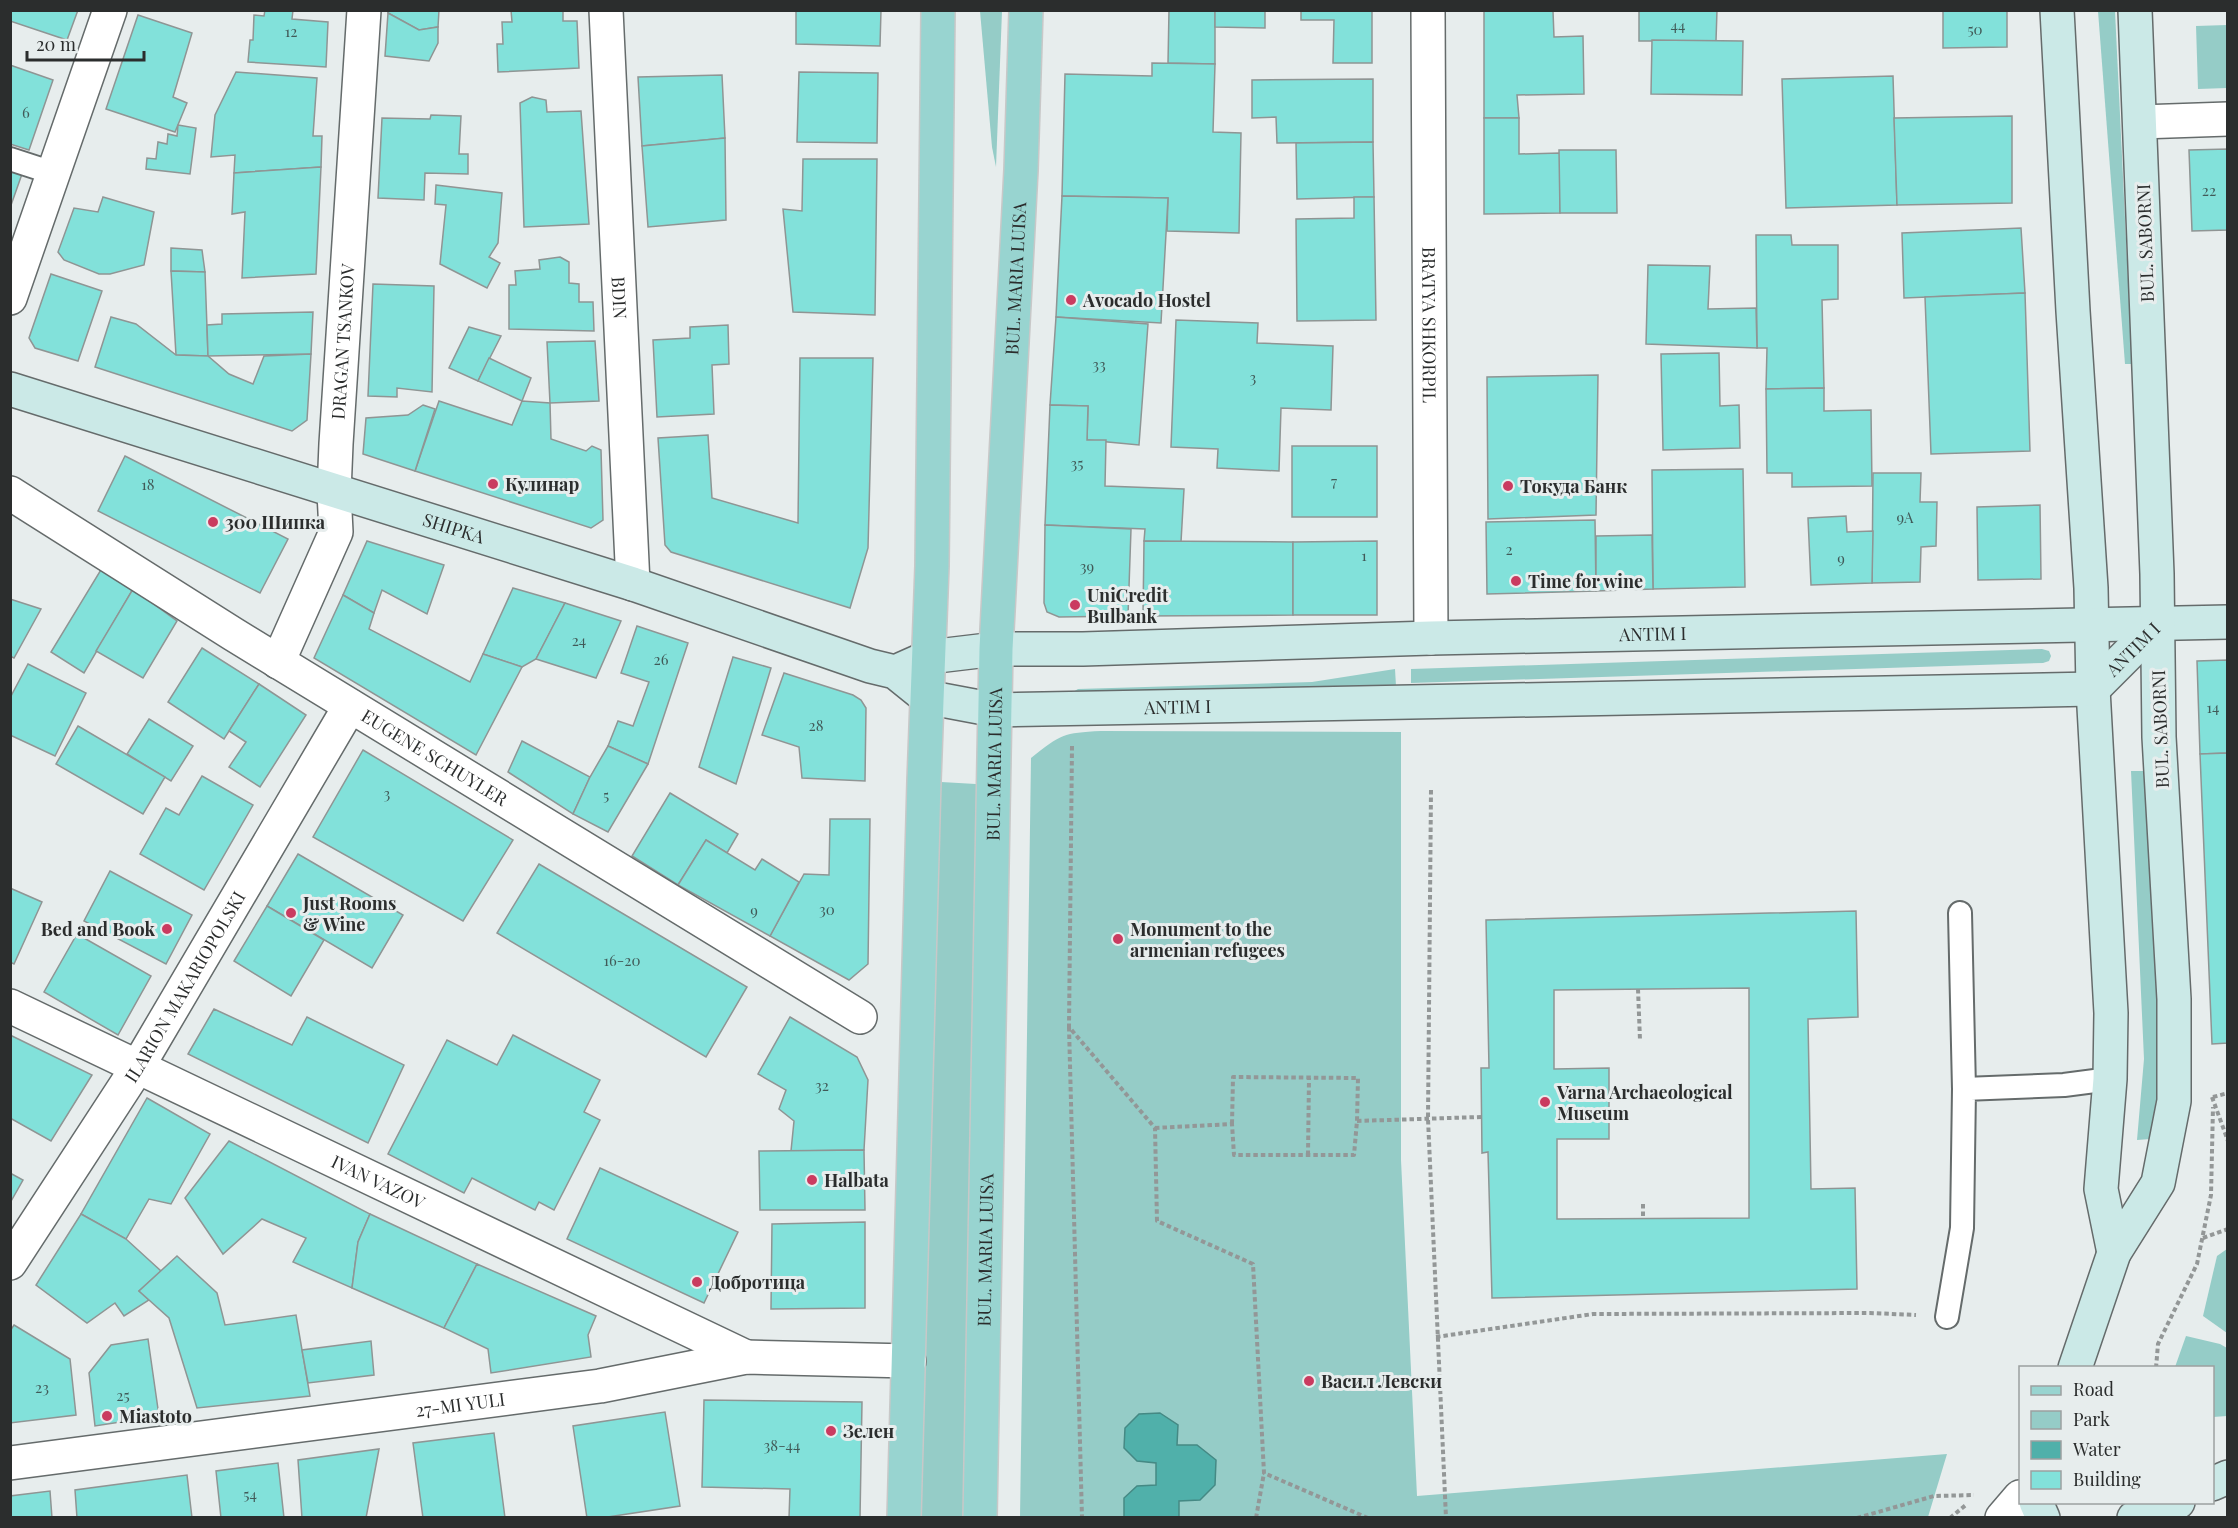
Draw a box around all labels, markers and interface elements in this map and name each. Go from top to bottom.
house number: 44 [1671,15,1685,35]
house number: 50 [1967,19,1983,39]
house number: 12 [285,21,297,41]
scale bar [27,24,144,62]
text: 20 m [36,32,76,56]
house number: 6 [22,102,30,122]
house number: 22 [2202,180,2216,200]
street label: BUL. SABORNI [2131,183,2159,303]
street label: BUL. MARIA LUISA [999,201,1031,356]
street label: BRATYA SHKORPIL [1417,247,1442,404]
street label: DRAGAN TSANKOV [326,262,360,420]
street label: BDIN [607,276,633,320]
place label: Avocado Hostel [1082,288,1211,312]
marker: Avocado Hostel [1064,293,1078,307]
house number: 33 [1092,354,1106,374]
house number: 3 [1250,367,1257,387]
house number: 35 [1071,453,1084,473]
house number: 7 [1331,471,1337,491]
place label: Кулинар [505,472,579,496]
house number: 18 [141,474,155,494]
place label: Токуда Банк [1520,474,1627,498]
marker: Кулинар [486,477,500,491]
marker: Токуда Банк [1501,479,1515,493]
street label: SHIPKA [420,507,488,549]
house number: 9A [1896,507,1914,527]
place label: 300 Шипка [225,510,326,534]
marker: 300 Шипка [206,515,220,529]
house number: 2 [1505,539,1513,559]
house number: 1 [1361,545,1367,565]
house number: 9 [1837,548,1845,568]
house number: 39 [1080,556,1094,576]
place label: Time for wine [1528,569,1643,593]
marker: Time for wine [1509,574,1523,588]
place label: UniCredit Bulbank [1087,583,1169,628]
marker: UniCredit Bulbank [1068,598,1082,612]
street label: ANTIM I [2100,617,2165,682]
street label: ANTIM I [1618,621,1687,646]
house number: 24 [572,630,586,650]
house number: 26 [654,649,669,669]
street label: BUL. SABORNI [2146,669,2174,789]
street label: BUL. MARIA LUISA [980,687,1007,841]
street label: ANTIM I [1143,694,1211,719]
house number: 14 [2207,697,2219,717]
street label: EUGENE SCHUYLER [357,703,512,811]
house number: 28 [809,715,824,735]
house number: 3 [384,783,391,803]
house number: 5 [603,785,609,805]
street label: ILARION MAKARIOPOLSKI [119,887,250,1087]
place label: Just Rooms & Wine [302,891,396,936]
house number: 30 [819,899,835,919]
house number: 9 [750,900,758,920]
marker: Just Rooms & Wine [284,906,298,920]
place label: Bed and Book [41,917,155,941]
place label: Monument to the armenian refugees [1130,917,1285,962]
marker: Bed and Book [160,922,174,936]
marker: Monument to the armenian refugees [1111,932,1125,946]
house number: 16-20 [604,950,640,970]
house number: 32 [815,1075,829,1095]
place label: Varna Archaeological Museum [1556,1080,1733,1125]
marker: Varna Archaeological Museum [1538,1095,1552,1109]
street label: IVAN VAZOV [328,1149,429,1214]
place label: Halbata [824,1168,889,1192]
marker: Halbata [805,1173,819,1187]
street label: BUL. MARIA LUISA [972,1173,998,1327]
place label: Добротица [709,1270,806,1294]
marker: Добротица [690,1275,704,1289]
legend [2019,1366,2214,1504]
place label: Васил Левски [1321,1369,1442,1393]
marker: Васил Левски [1302,1374,1316,1388]
house number: 23 [35,1377,49,1397]
text: Road [2073,1377,2114,1401]
house number: 25 [116,1385,130,1405]
street label: 27-MI YULI [414,1387,506,1422]
place label: Miastoto [119,1404,192,1428]
text: Park [2073,1407,2110,1431]
marker: Miastoto [100,1409,114,1423]
place label: Зелен [843,1419,895,1443]
marker: Зелен [824,1424,838,1438]
house number: 38-44 [764,1435,800,1455]
text: Water [2072,1437,2121,1461]
text: Building [2073,1467,2141,1491]
house number: 54 [243,1484,257,1504]

